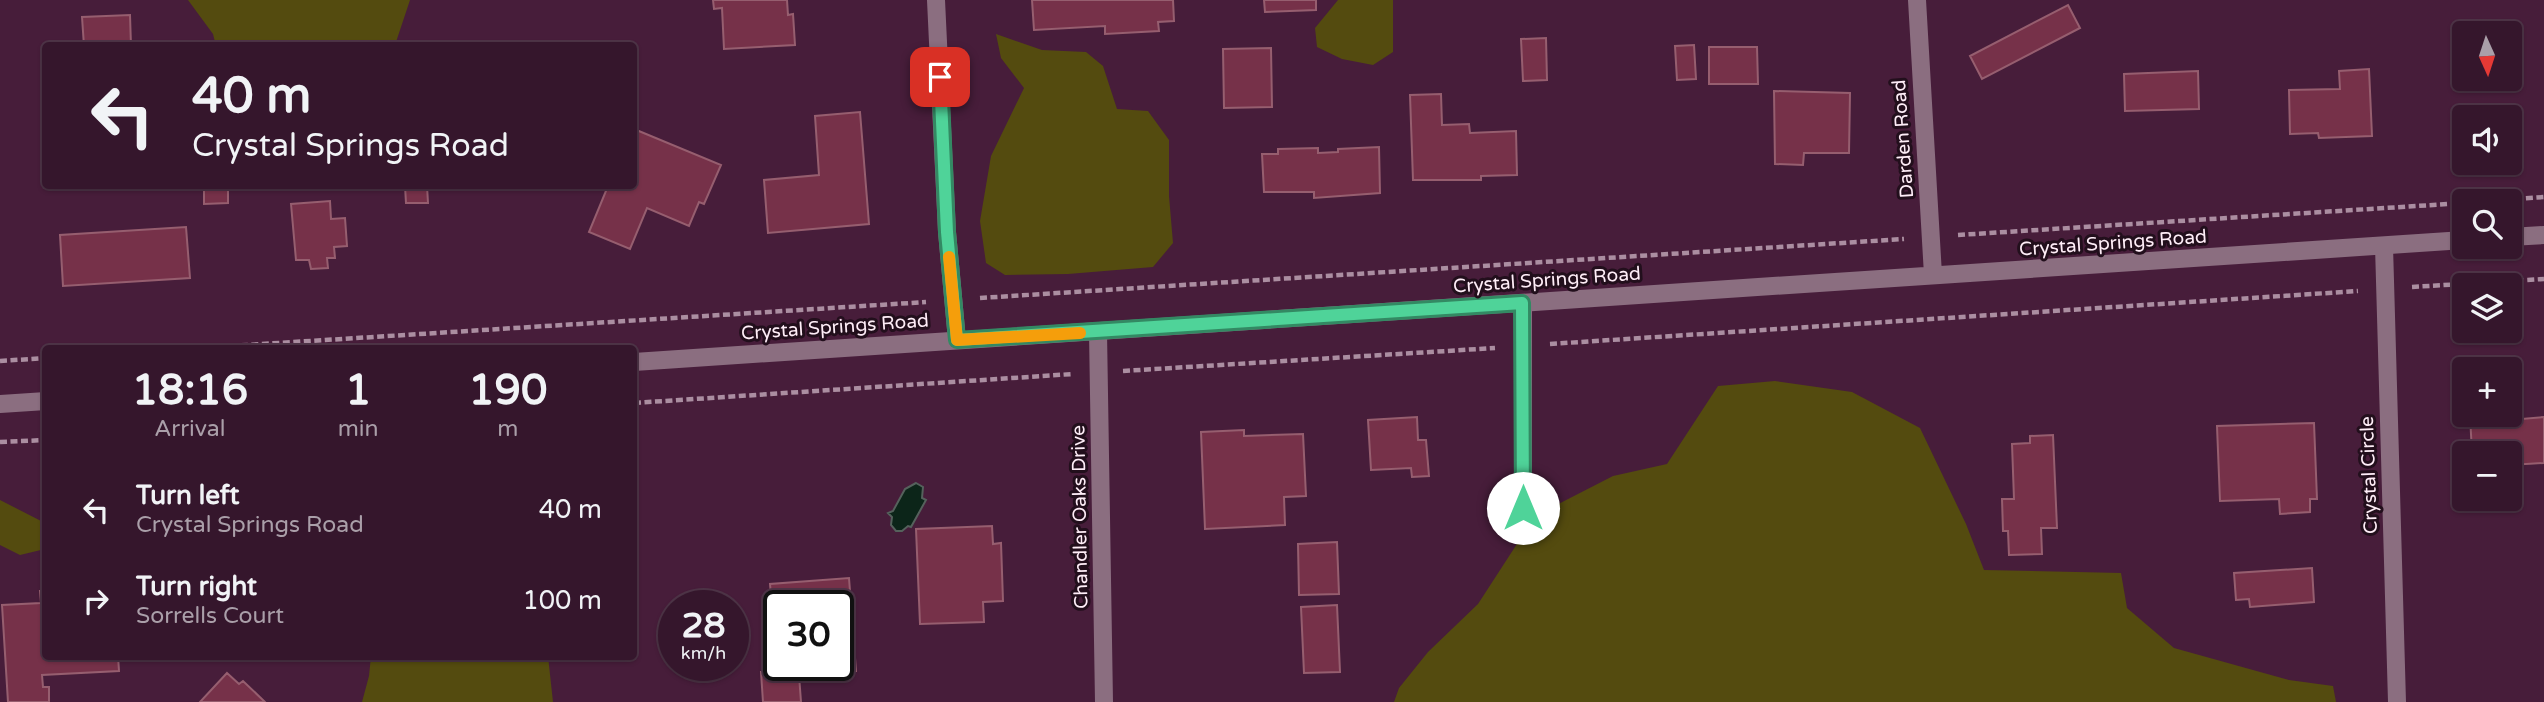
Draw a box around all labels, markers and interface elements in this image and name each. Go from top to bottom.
north arrow [2452,21,2522,91]
map controls [2452,21,2522,511]
pin [910,47,970,107]
icon: arrive [921,58,959,96]
text: 40 m [192,67,311,126]
icon: left [77,70,168,161]
street label: Darden Road [1888,79,1918,199]
button: sound [2452,105,2522,175]
text: Crystal Springs Road [192,127,509,165]
button: search [2452,189,2522,259]
street label: Crystal Springs Road [2018,225,2208,261]
street label: Crystal Springs Road [1452,262,1642,298]
button: layers [2452,273,2522,343]
street label: Crystal Springs Road [740,309,930,345]
button: + [2452,357,2522,427]
text: 18:16 [132,365,248,416]
text: 1 [345,365,371,416]
text: 190 [468,365,547,416]
text: Arrival [154,415,225,443]
text: min [338,415,379,443]
text: m [497,415,518,443]
street label: Crystal Circle [2356,416,2382,534]
street label: Chandler Oaks Drive [1067,425,1093,609]
button: − [2452,441,2522,511]
position arrow [1486,471,1560,545]
text: Turn left [136,480,239,511]
icon: left [77,491,115,529]
text: 40 m [539,494,602,525]
text: Crystal Springs Road [136,511,364,539]
text: Turn right [136,571,257,602]
icon: right [77,582,115,620]
text: 100 m [522,585,602,616]
speed limit sign: 30 [763,590,854,681]
text: Sorrells Court [136,602,284,630]
text: 28 [682,605,725,647]
text: km/h [681,642,726,664]

